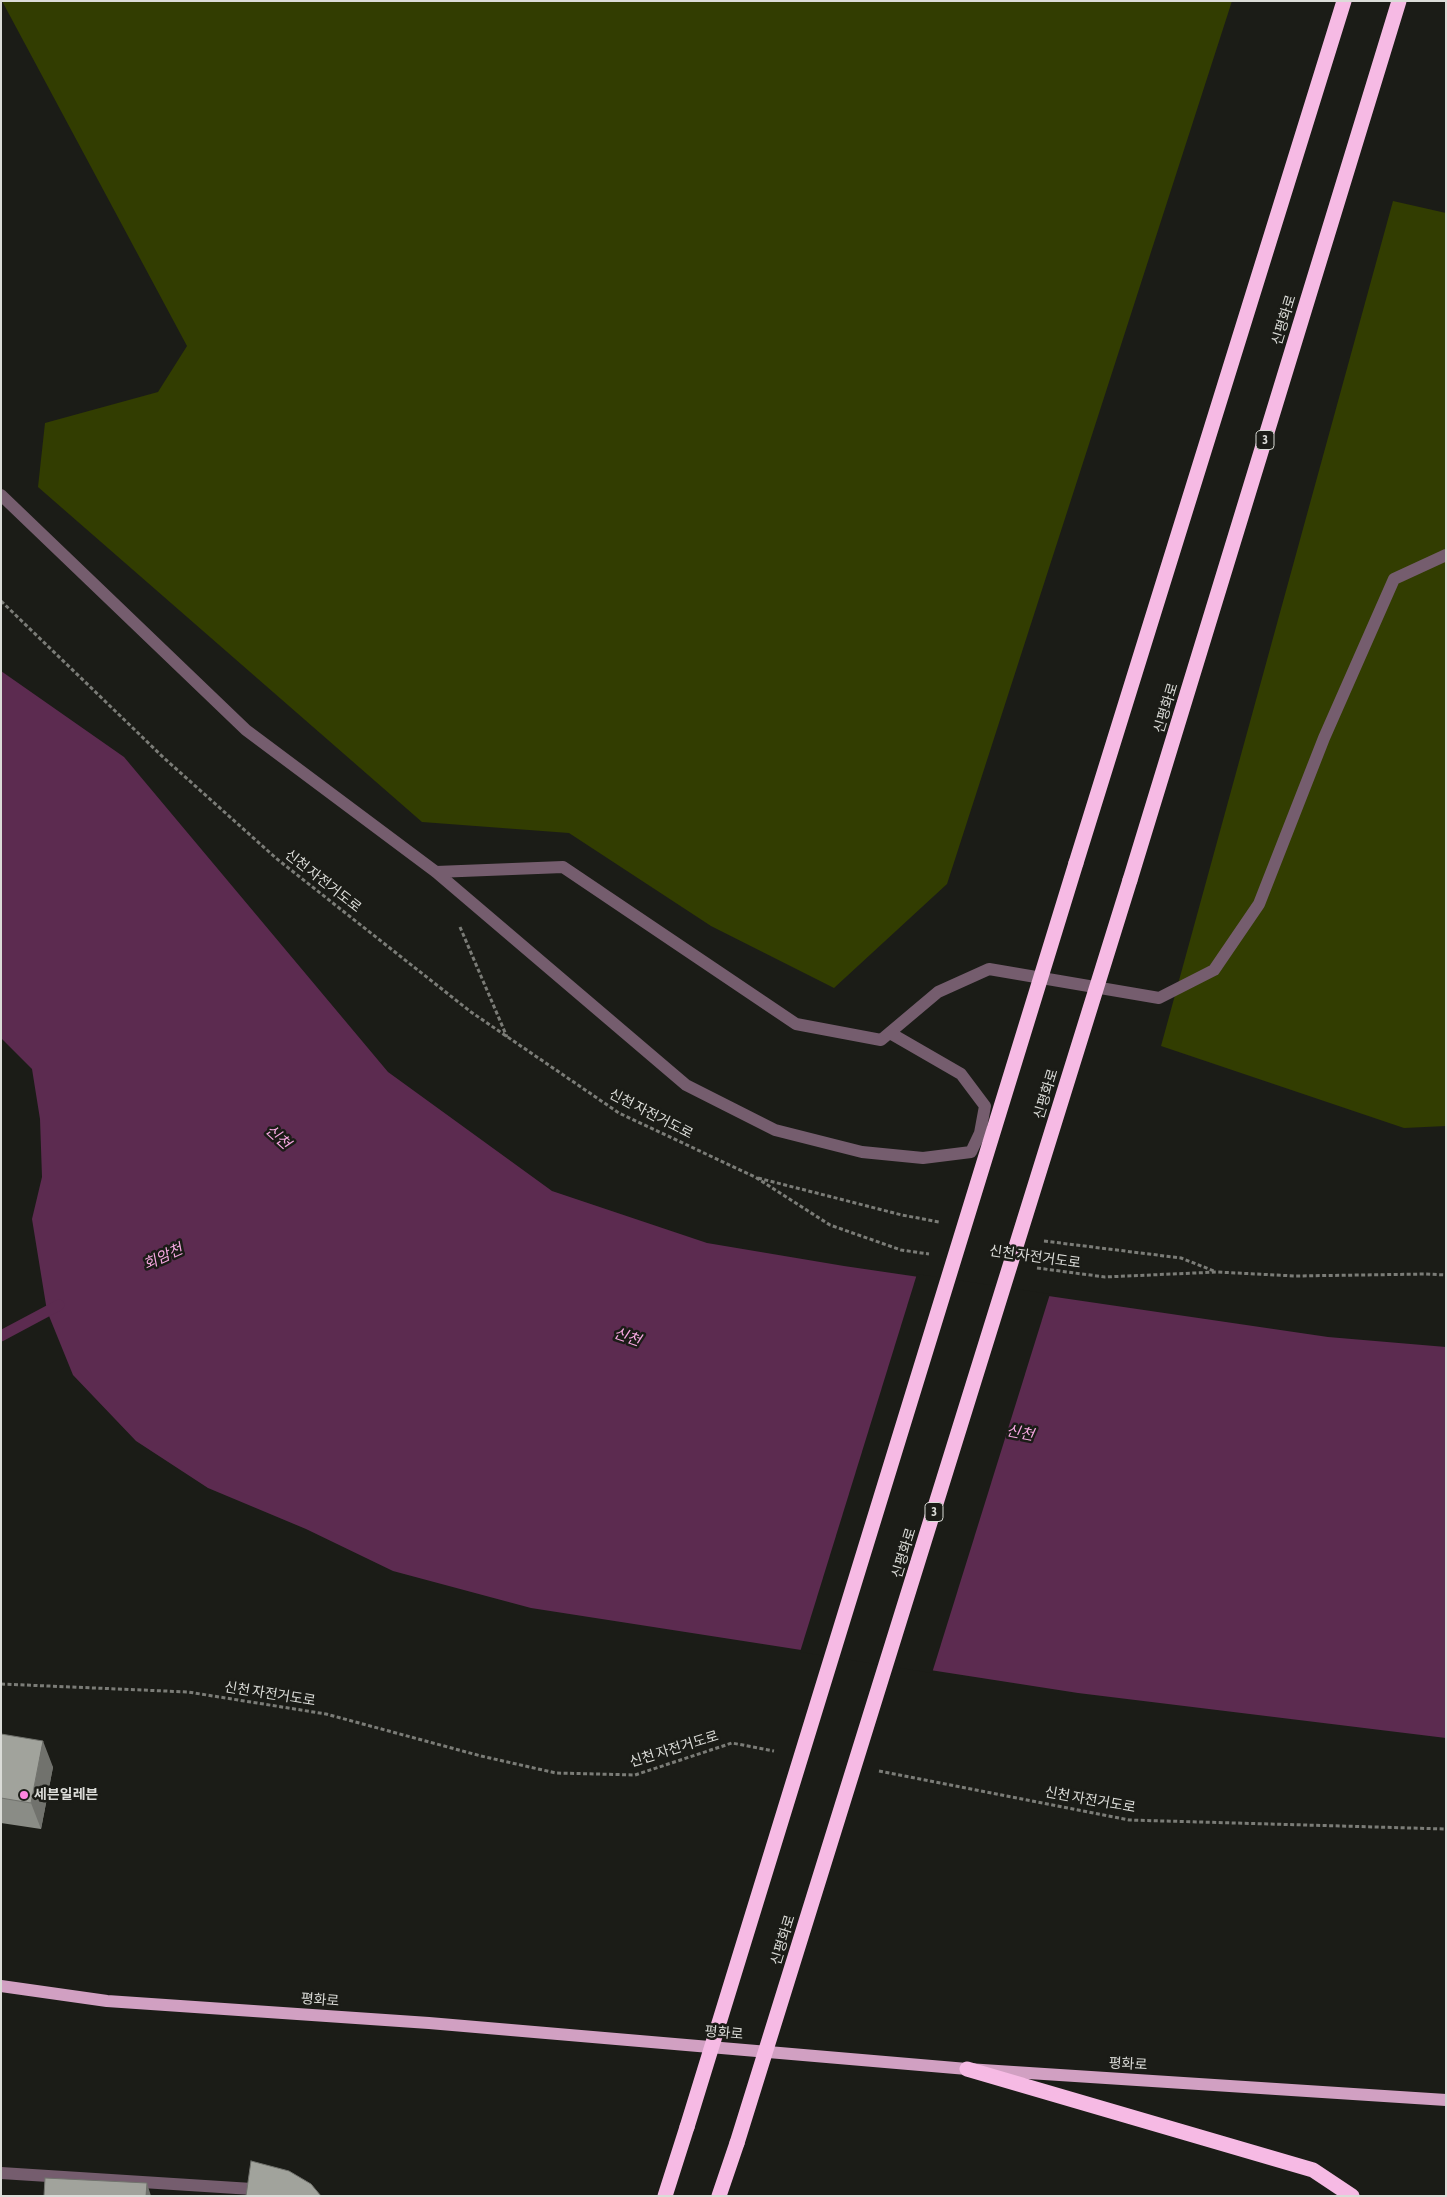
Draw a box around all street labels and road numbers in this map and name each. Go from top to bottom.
street label: 신평화로 [1268,293,1300,347]
road number: 3 [1256,430,1274,450]
street label: 신평화로 [1150,681,1182,735]
street label: 신천 자전거도로 [282,846,364,916]
street label: 신평화로 [1030,1067,1062,1121]
street label: 신천 자전거도로 [606,1086,696,1142]
street label: 신천 자전거도로 [988,1242,1082,1272]
road number: 3 [925,1502,943,1521]
street label: 신평화로 [888,1526,920,1580]
street label: 신천 자전거도로 [223,1679,317,1709]
street label: 신천 자전거도로 [628,1728,720,1770]
street label: 신천 자전거도로 [1043,1784,1137,1816]
street label: 신평화로 [767,1913,799,1967]
street label: 평화로 [300,1990,340,2010]
street label: 평화로 [704,2023,744,2043]
street label: 평화로 [1108,2055,1148,2073]

